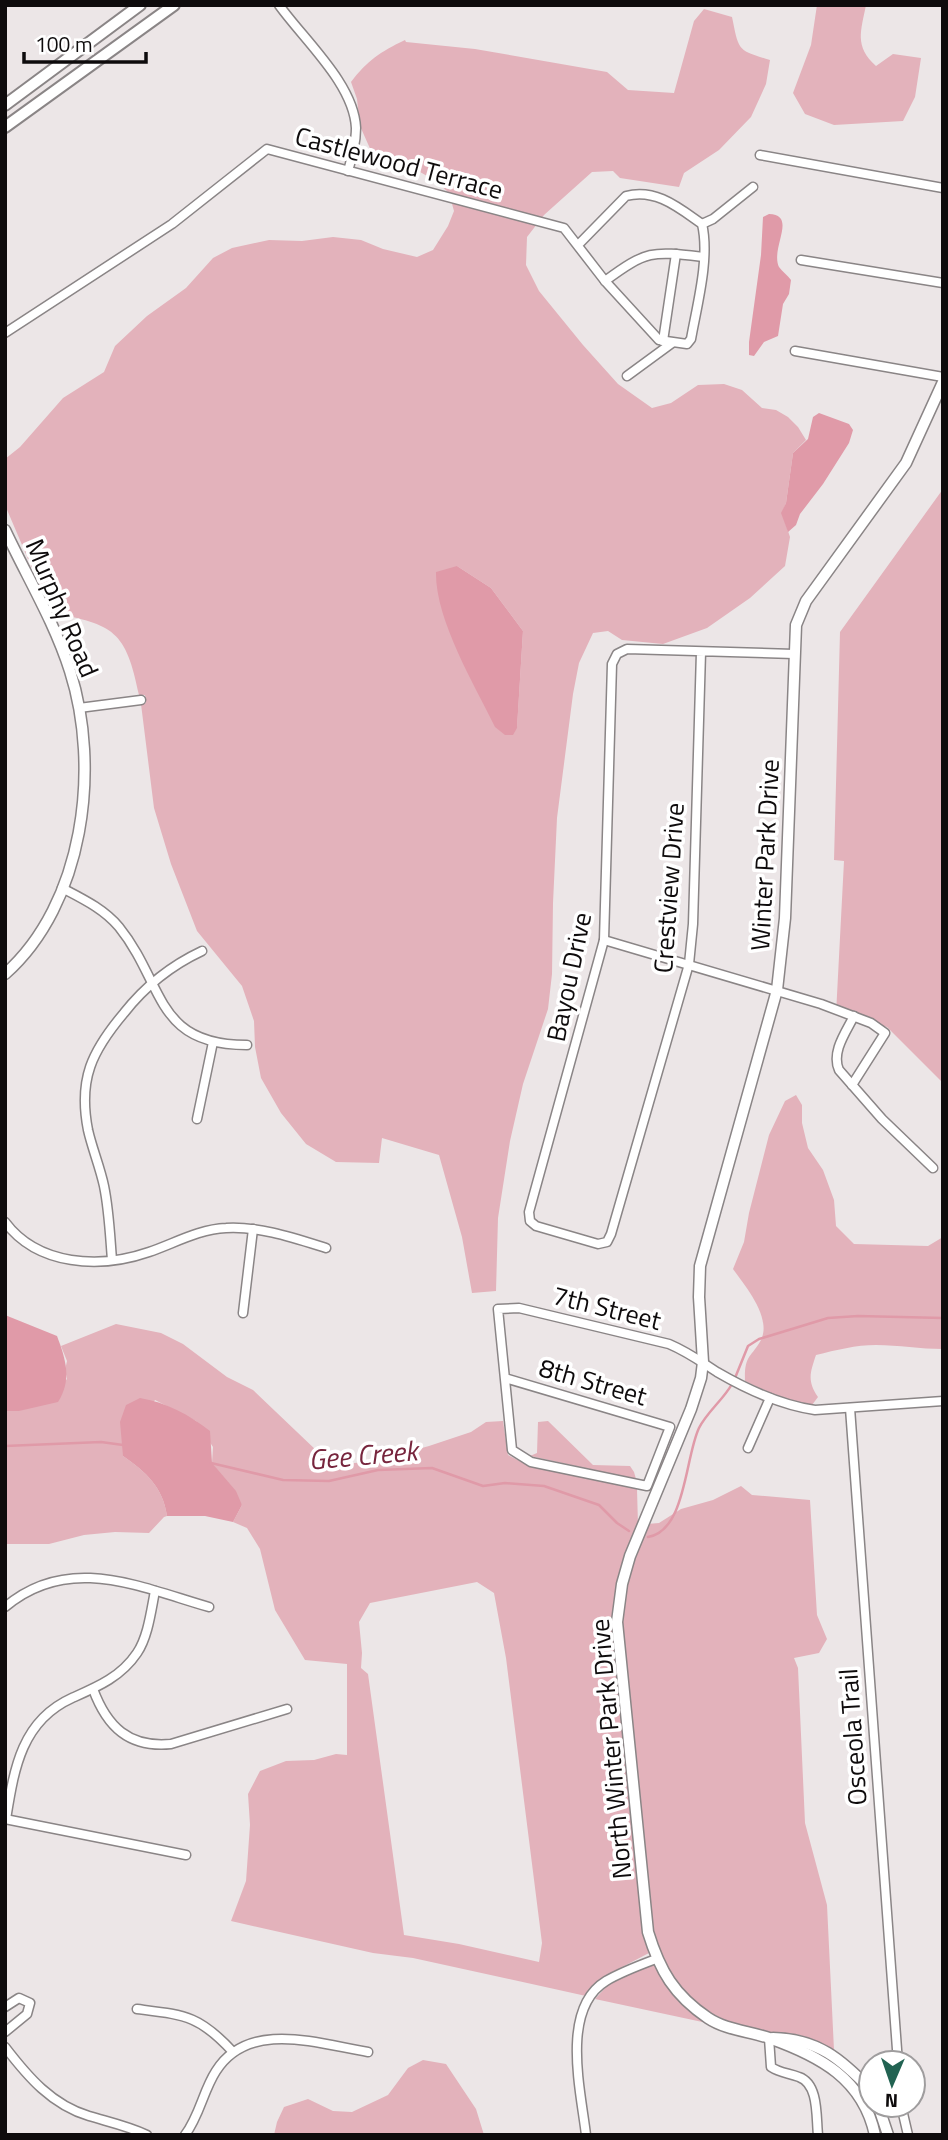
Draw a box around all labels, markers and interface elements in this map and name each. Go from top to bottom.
scale bar [24,21,147,65]
text: 100 m [35,28,92,60]
street label: Castlewood Terrace [291,116,507,209]
street label: Murphy Road [16,533,109,683]
street label: Winter Park Drive [740,758,789,952]
street label: Crestview Drive [643,801,694,974]
street label: Bayou Drive [536,909,601,1045]
street label: 7th Street [549,1275,665,1340]
street label: 8th Street [535,1348,652,1415]
water label: Gee Creek [307,1428,423,1481]
street label: North Winter Park Drive [580,1617,641,1881]
street label: Osceola Trail [828,1667,877,1807]
north arrow [857,2049,927,2119]
text: N [884,2087,898,2116]

